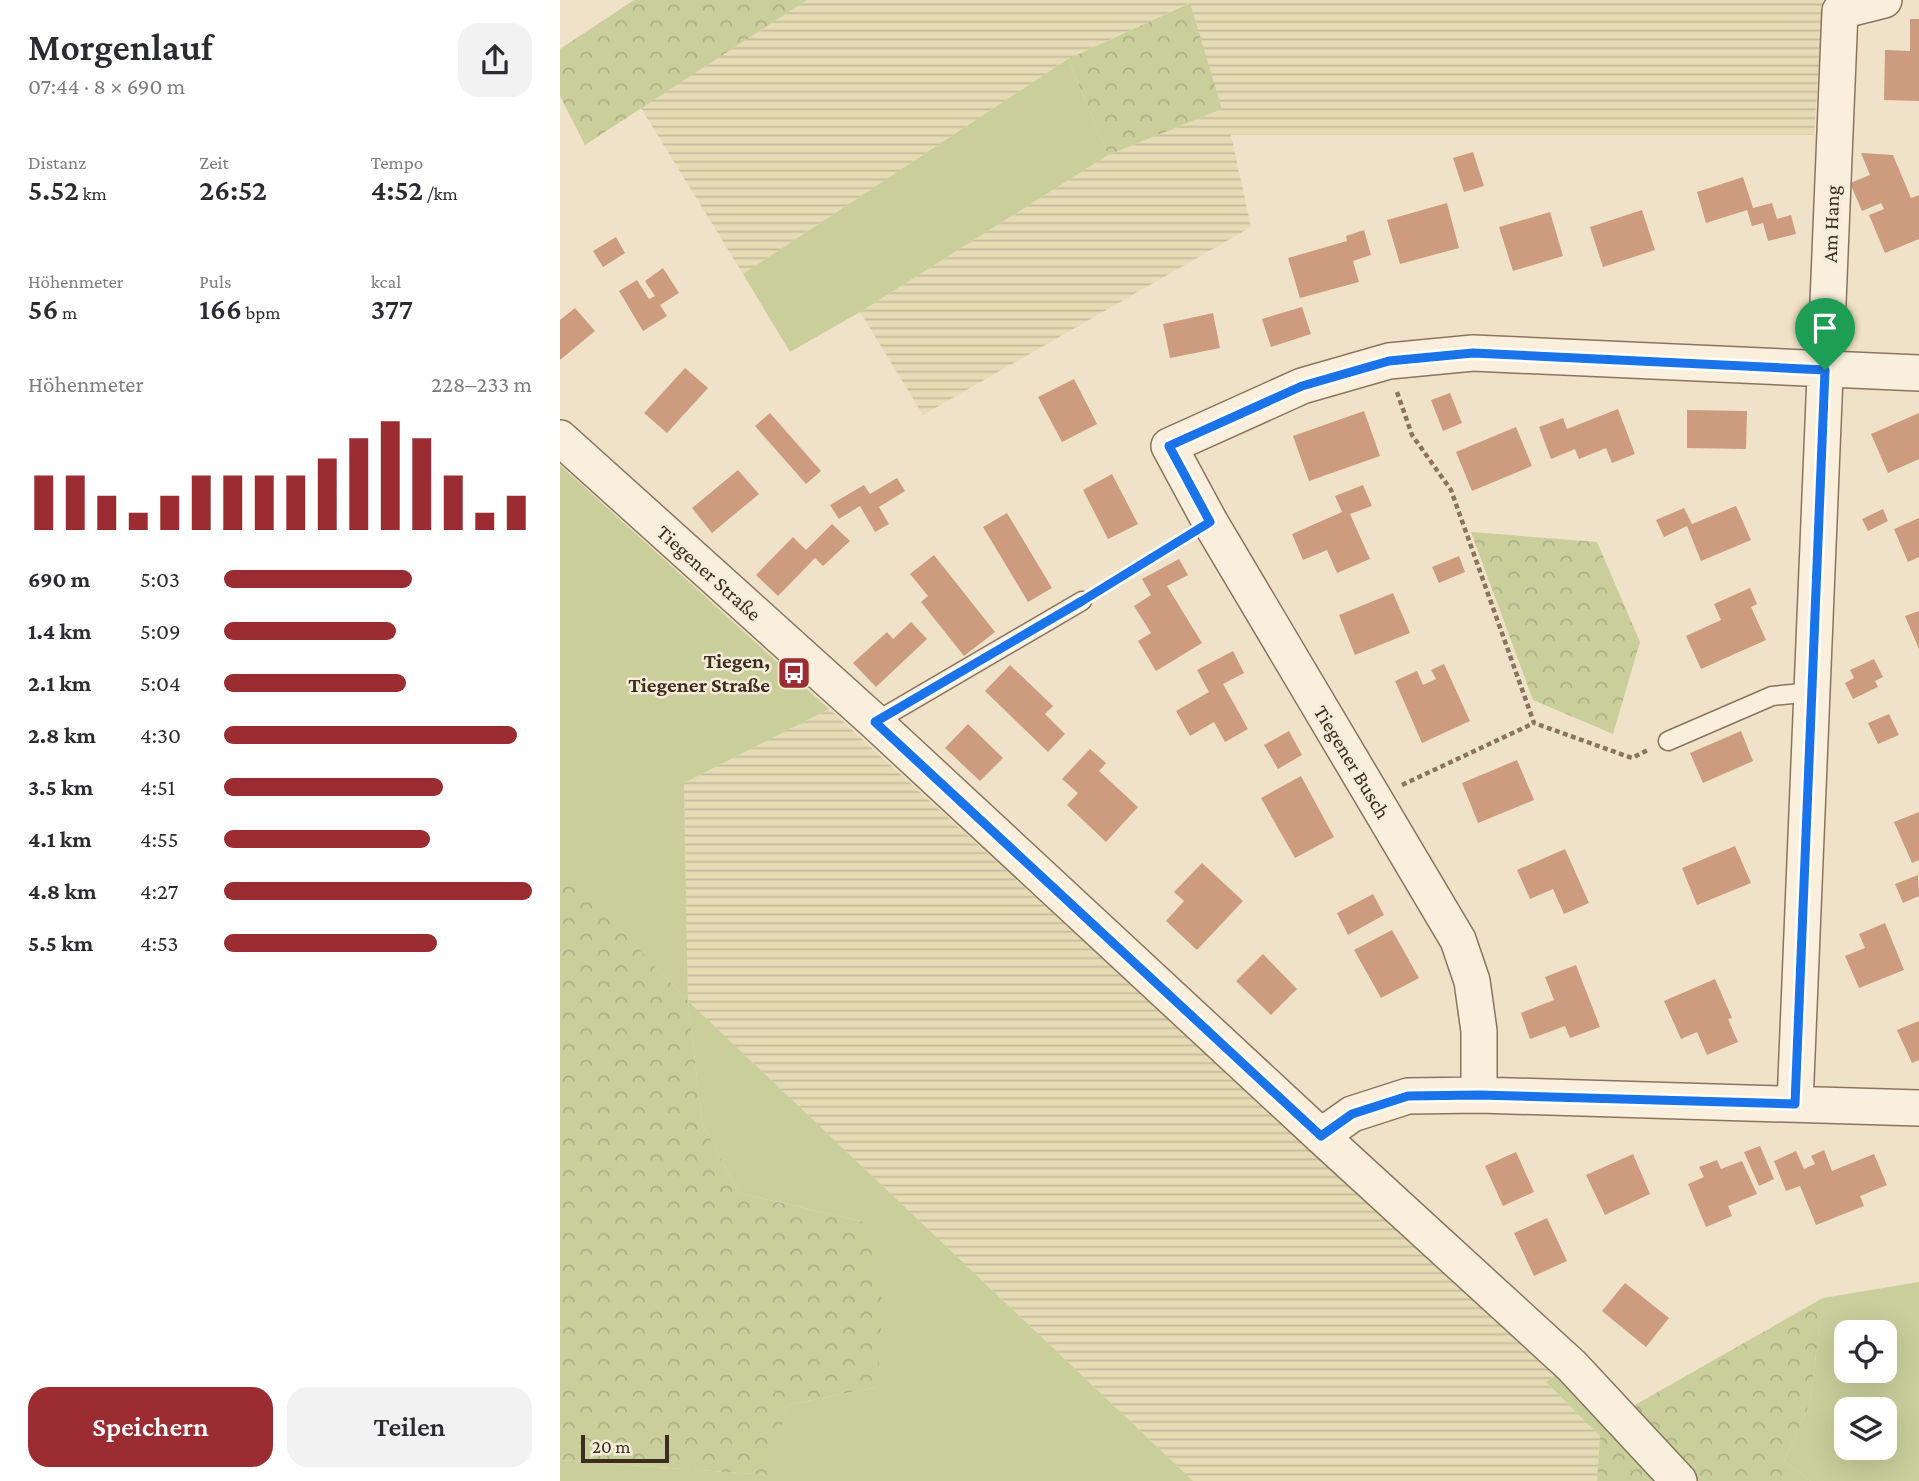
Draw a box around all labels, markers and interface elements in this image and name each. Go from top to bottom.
button: share [458,23,532,97]
text: Morgenlauf [28,26,213,68]
text: 07:44 · 8 × 690 m [28,73,185,99]
text: Distanz [28,152,86,173]
text: Zeit [199,152,229,173]
text: Tempo [371,152,423,173]
text: 5.52 [28,173,79,206]
text: 26:52 [199,173,267,206]
text: 4:52 [371,173,423,206]
text: km [79,183,107,204]
text: /km [423,183,458,204]
street label: Am Hang [1818,185,1844,263]
text: Höhenmeter [28,271,124,292]
text: Puls [199,271,231,292]
text: kcal [371,271,401,292]
text: 56 [28,292,58,325]
text: 166 [199,292,242,325]
text: 377 [371,292,413,325]
pin [1795,298,1855,370]
text: m [58,302,77,323]
text: bpm [242,302,281,323]
icon: arrive [1806,309,1844,347]
text: Höhenmeter [28,371,144,397]
text: 228–233 m [431,371,532,397]
street label: Tiegener Straße [652,520,766,626]
text: 690 m [28,566,90,592]
text: 5:03 [140,566,180,592]
text: 1.4 km [28,618,91,644]
text: 5:09 [140,618,181,644]
place label: Tiegen, Tiegener Straße [628,649,770,697]
bus stop icon: Tiegen, Tiegener Straße [775,654,813,692]
text: 2.1 km [28,670,91,696]
text: 5:04 [140,670,181,696]
street label: Tiegener Busch [1309,701,1395,823]
text: 2.8 km [28,722,96,748]
text: 4:30 [140,722,181,748]
text: 3.5 km [28,774,93,800]
text: 4:51 [140,774,175,800]
text: 4.1 km [28,826,92,852]
text: 4:55 [140,826,178,852]
text: 4.8 km [28,878,97,904]
text: 4:27 [140,878,178,904]
text: 5.5 km [28,930,93,956]
text: 4:53 [140,930,178,956]
map controls [1834,1320,1897,1460]
button: locate [1834,1320,1897,1383]
button: Speichern [28,1387,273,1467]
button: Teilen [287,1387,532,1467]
button: layers [1834,1397,1897,1460]
scale bar [581,1432,668,1464]
text: 20 m [592,1436,631,1457]

